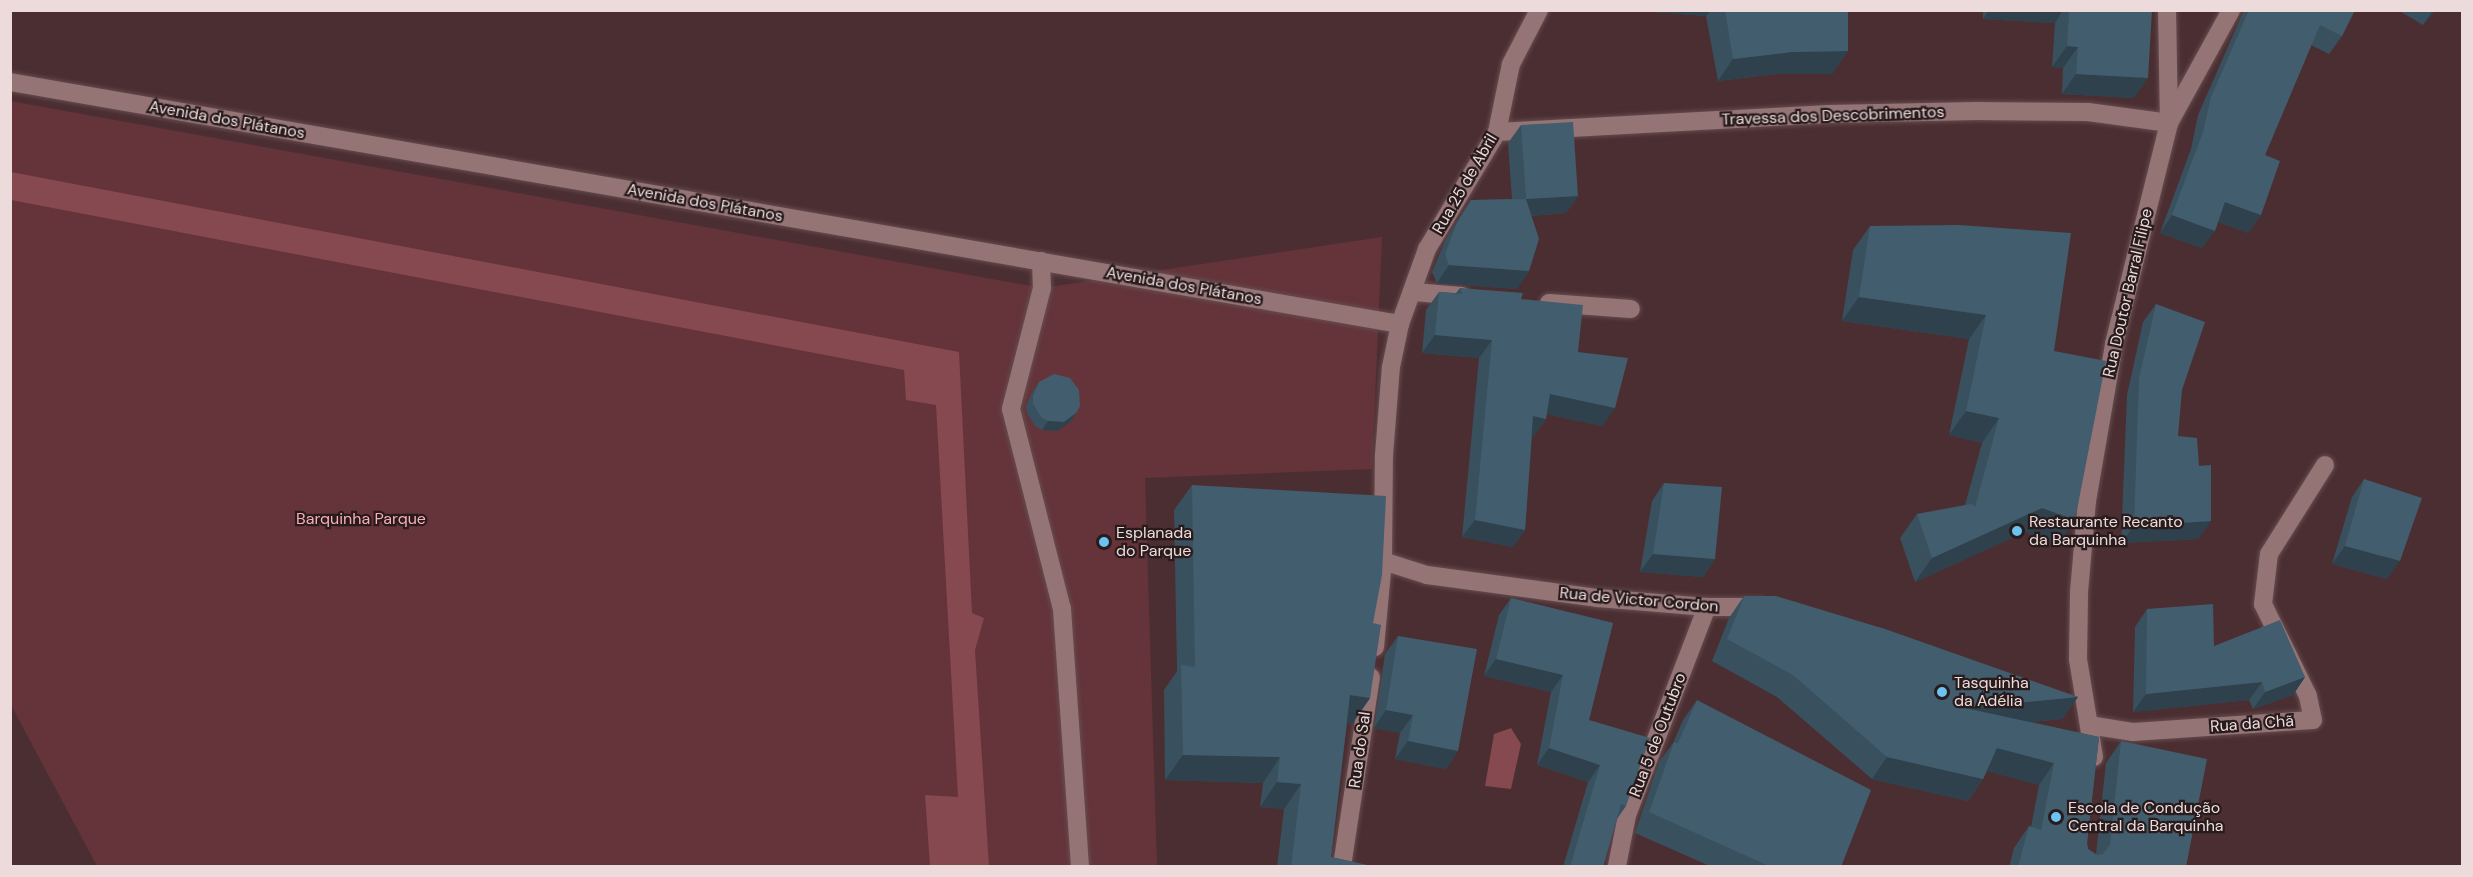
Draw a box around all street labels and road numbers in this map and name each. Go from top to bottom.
street label: Avenida dos Plátanos [148,97,306,143]
street label: Travessa dos Descobrimentos [1721,103,1945,129]
street label: Rua 25 de Abril [1429,131,1501,237]
street label: Avenida dos Plátanos [626,180,784,226]
street label: Rua Doutor Barral Filipe [2099,207,2157,379]
street label: Avenida dos Plátanos [1105,263,1263,309]
street label: Rua de Victor Cordon [1559,583,1719,617]
street label: Rua 5 de Outubro [1626,670,1690,800]
street label: Rua do Sal [1345,711,1375,789]
street label: Rua da Chã [2209,711,2295,737]

